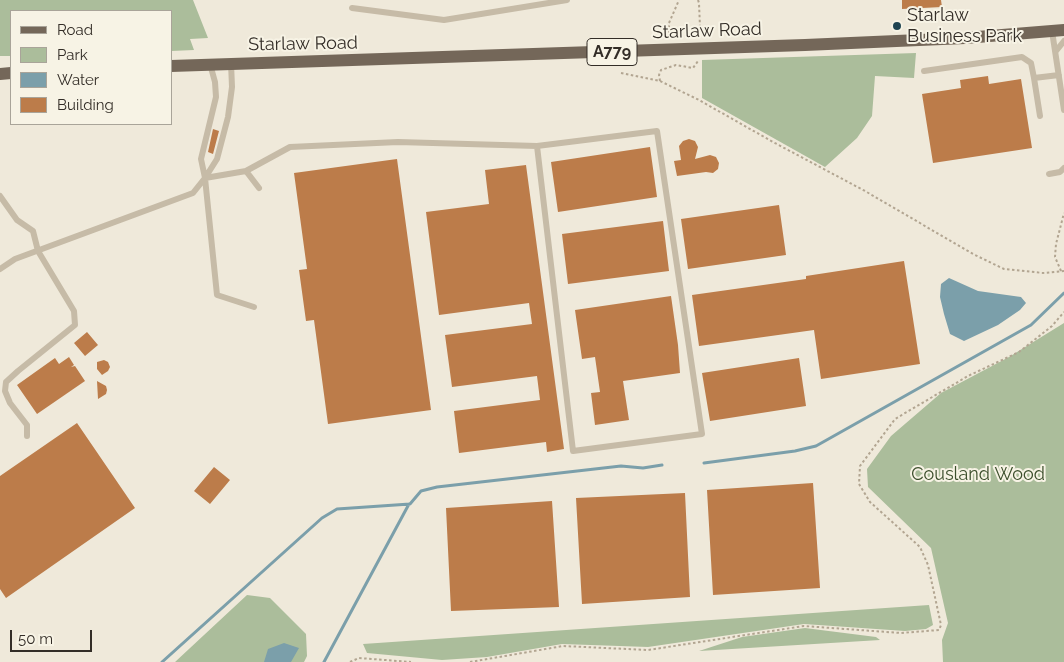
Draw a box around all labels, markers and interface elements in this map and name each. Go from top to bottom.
place label: Starlaw Business Park [907,5,1022,48]
legend [10,10,172,125]
street label: Starlaw Road [652,18,762,44]
marker: Starlaw Business Park [891,20,903,32]
text: Road [57,21,93,39]
street label: Starlaw Road [248,32,358,56]
road number: A779 [587,38,637,66]
text: Park [57,46,88,64]
text: Water [57,71,99,89]
text: Building [57,96,114,114]
park label: Cousland Wood [911,464,1045,486]
scale bar [12,620,95,652]
text: 50 m [18,630,53,648]

